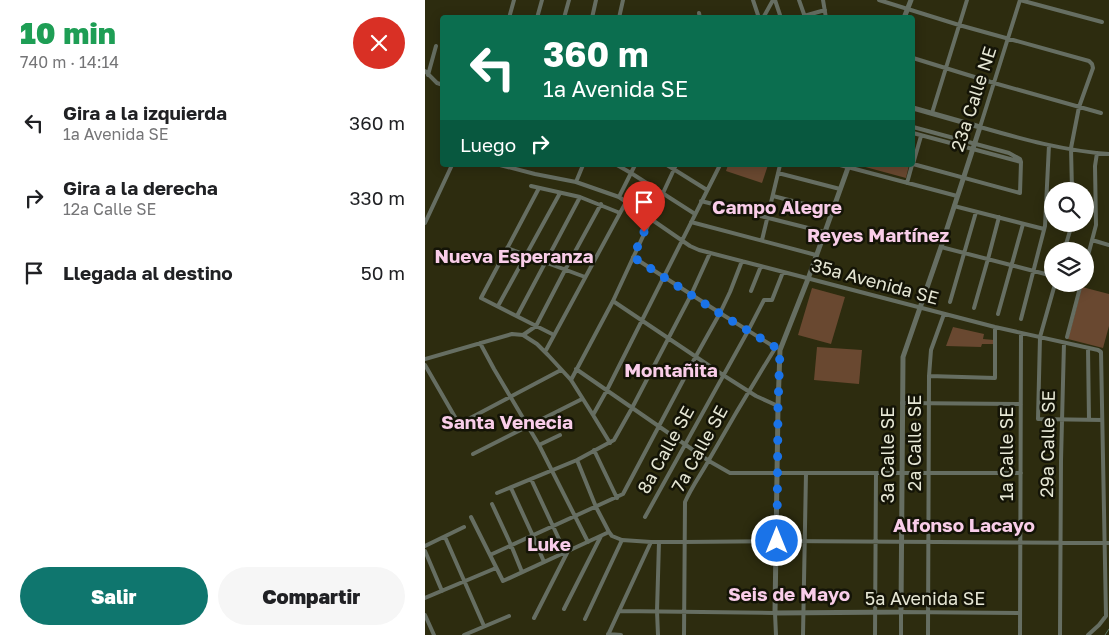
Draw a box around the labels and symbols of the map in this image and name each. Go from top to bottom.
street label: 23a Calle NE [946,43,1000,154]
pin [623,181,665,232]
district label: Campo Alegre [712,195,842,218]
district label: Reyes Martínez [807,223,949,246]
district label: Nueva Esperanza [435,244,593,267]
street label: 35a Avenida SE [809,253,941,309]
district label: Montañita [624,358,718,381]
street label: 29a Calle SE [1035,390,1059,498]
street label: 2a Calle SE [903,395,925,491]
street label: 7a Calle SE [666,401,732,496]
street label: 8a Calle SE [632,402,698,497]
street label: 3a Calle SE [876,407,898,503]
street label: 1a Calle SE [995,407,1017,501]
district label: Santa Venecia [441,410,573,433]
district label: Alfonso Lacayo [893,513,1035,536]
position arrow [750,514,802,566]
district label: Luke [527,532,571,555]
district label: Seis de Mayo [728,582,850,605]
street label: 5a Avenida SE [865,587,985,609]

